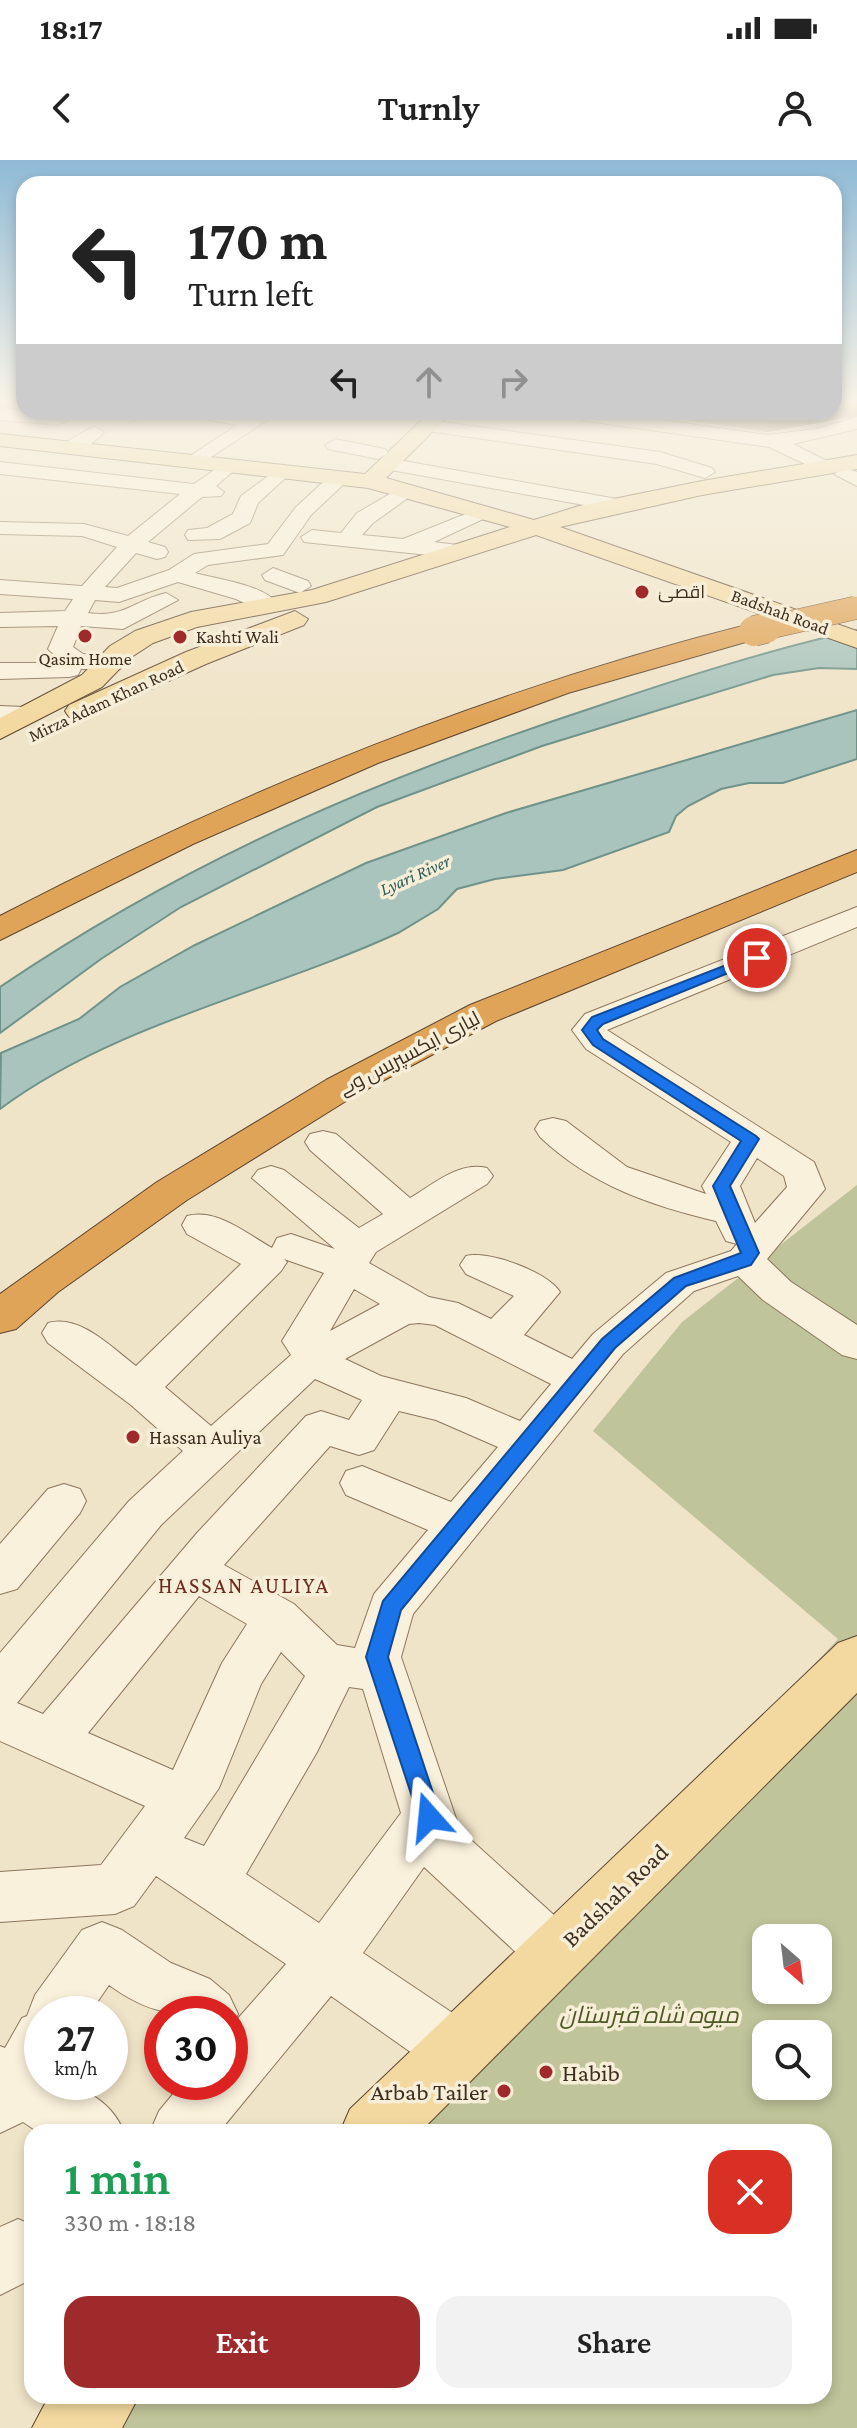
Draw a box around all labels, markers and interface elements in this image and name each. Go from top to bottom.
text: 18:17 [40,12,103,45]
icon: back [40,86,84,130]
icon: person [773,86,817,130]
text: Turnly [378,88,479,128]
icon: left [56,208,160,312]
text: 170 m [188,209,327,271]
text: Turn left [188,274,313,314]
icon: left [323,360,367,404]
icon: ahead [407,360,451,404]
icon: right [491,360,535,404]
place label: اقصیٰ [658,582,705,603]
marker: اقصیٰ [633,583,651,601]
street label: Badshah Road [729,585,832,639]
marker: Qasim Home [76,627,94,645]
place label: Kashti Wali [196,627,279,647]
marker: Kashti Wali [171,628,189,646]
place label: Qasim Home [38,649,132,669]
street label: Mirza Adam Khan Road [25,656,187,746]
water label: Lyari River [377,850,454,899]
pin [723,924,791,992]
icon: arrive [735,936,779,980]
street label: لیاری ایکسپریس وے [335,1007,484,1101]
place label: Hassan Auliya [149,1426,261,1449]
marker: Hassan Auliya [124,1428,142,1446]
district label: HASSAN AULIYA [158,1573,330,1598]
position arrow [387,1775,471,1859]
street label: Badshah Road [557,1838,674,1952]
north arrow [752,1924,832,2004]
map controls [752,1924,832,2100]
speed limit sign: 30 [144,1996,248,2100]
park label: میوہ شاہ قبرستان [559,2001,739,2029]
text: 27 [57,2015,95,2060]
button: search [752,2020,832,2100]
text: km/h [54,2057,98,2079]
place label: Habib [562,2059,620,2086]
marker: Habib [537,2063,555,2081]
place label: Arbab Tailer [371,2078,488,2105]
marker: Arbab Tailer [495,2082,513,2100]
button: close [708,2150,792,2234]
text: 1 min [64,2151,171,2204]
text: 330 m · 18:18 [64,2208,196,2237]
button: Exit [64,2296,420,2388]
button: Share [436,2296,792,2388]

